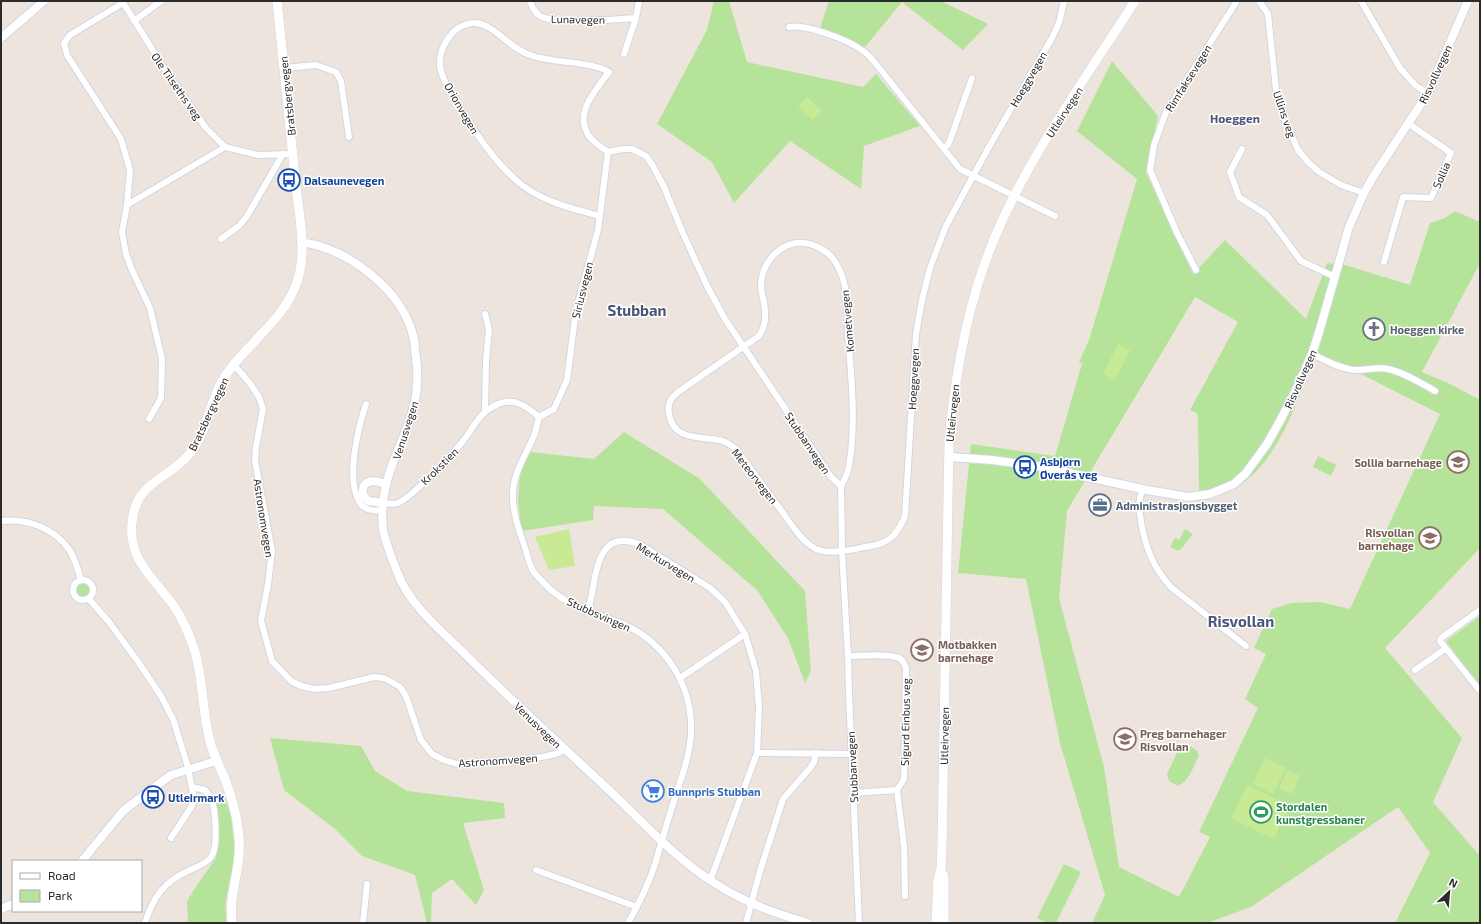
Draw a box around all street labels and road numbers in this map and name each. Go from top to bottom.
street label: Lunavegen [551,12,605,26]
street label: Rimfaksevegen [1162,42,1214,114]
street label: Risvollvegen [1416,42,1454,106]
street label: Hoeggvegen [1007,49,1049,109]
street label: Ole Tilseths veg [149,50,205,122]
street label: Bratsbergvegen [276,56,298,136]
street label: Orionvegen [442,80,482,136]
street label: Utleirvegen [1043,84,1085,140]
street label: Ullins veg [1271,89,1299,139]
street label: Sollia [1429,160,1453,190]
street label: Siriusvegen [569,260,595,320]
street label: Kometvegen [838,289,856,353]
street label: Risvollvegen [1281,347,1319,411]
street label: Hoeggvegen [905,348,921,410]
street label: Bratsbergvegen [185,375,231,453]
street label: Utleirvegen [943,384,961,442]
street label: Venusvegen [389,399,421,461]
street label: Stubbanvegen [783,410,833,476]
street label: Krokstien [418,445,460,487]
street label: Meteorvegen [729,446,781,506]
street label: Astronomvegen [251,478,277,558]
street label: Merkurvegen [634,539,698,585]
street label: Stubbsvingen [565,594,633,634]
street label: Sigurd Einbus veg [898,678,912,766]
street label: Venusvegen [512,699,564,751]
street label: Utleirvegen [937,707,951,765]
street label: Stubbanvegen [844,731,860,803]
street label: Astronomvegen [458,751,538,769]

